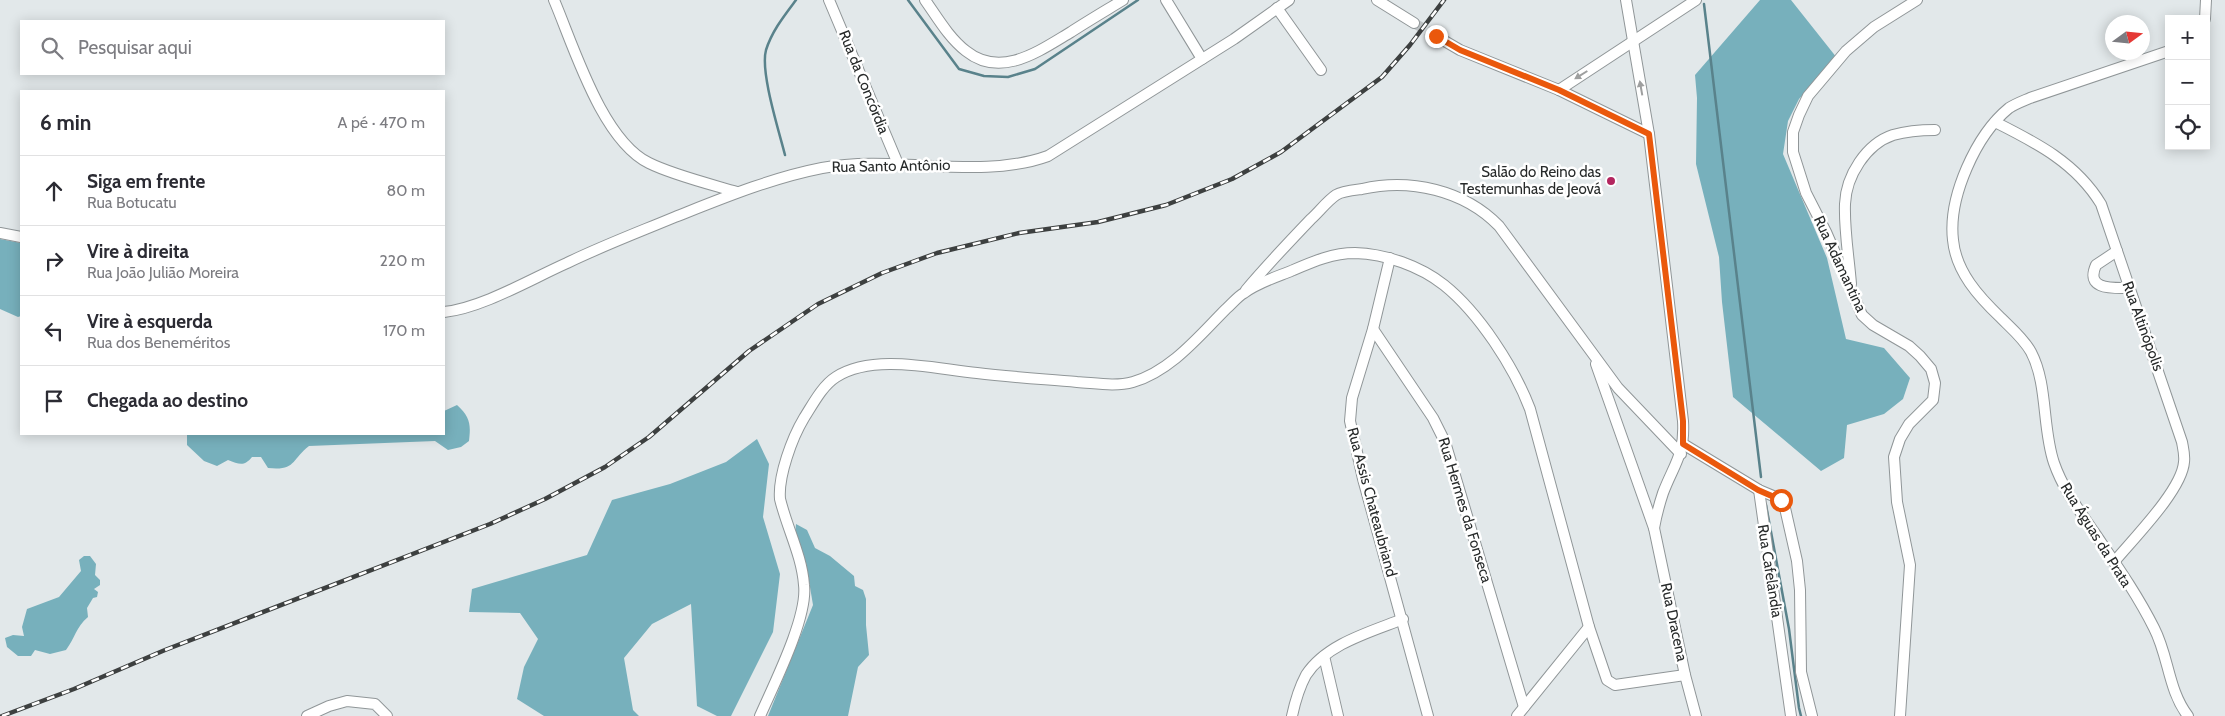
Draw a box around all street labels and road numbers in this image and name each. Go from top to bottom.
street label: Rua da Concórdia [835,28,893,137]
street label: Rua Santo Antônio [831,156,951,176]
street label: Rua Adamantina [1810,213,1871,316]
street label: Rua Altinópolis [2118,279,2168,373]
street label: Rua Assis Chateaubriand [1343,425,1401,579]
street label: Rua Hermes da Fonseca [1434,435,1496,586]
street label: Rua Águas da Prata [2057,479,2137,591]
street label: Rua Cafelândia [1754,523,1786,620]
street label: Rua Dracena [1657,581,1691,664]

